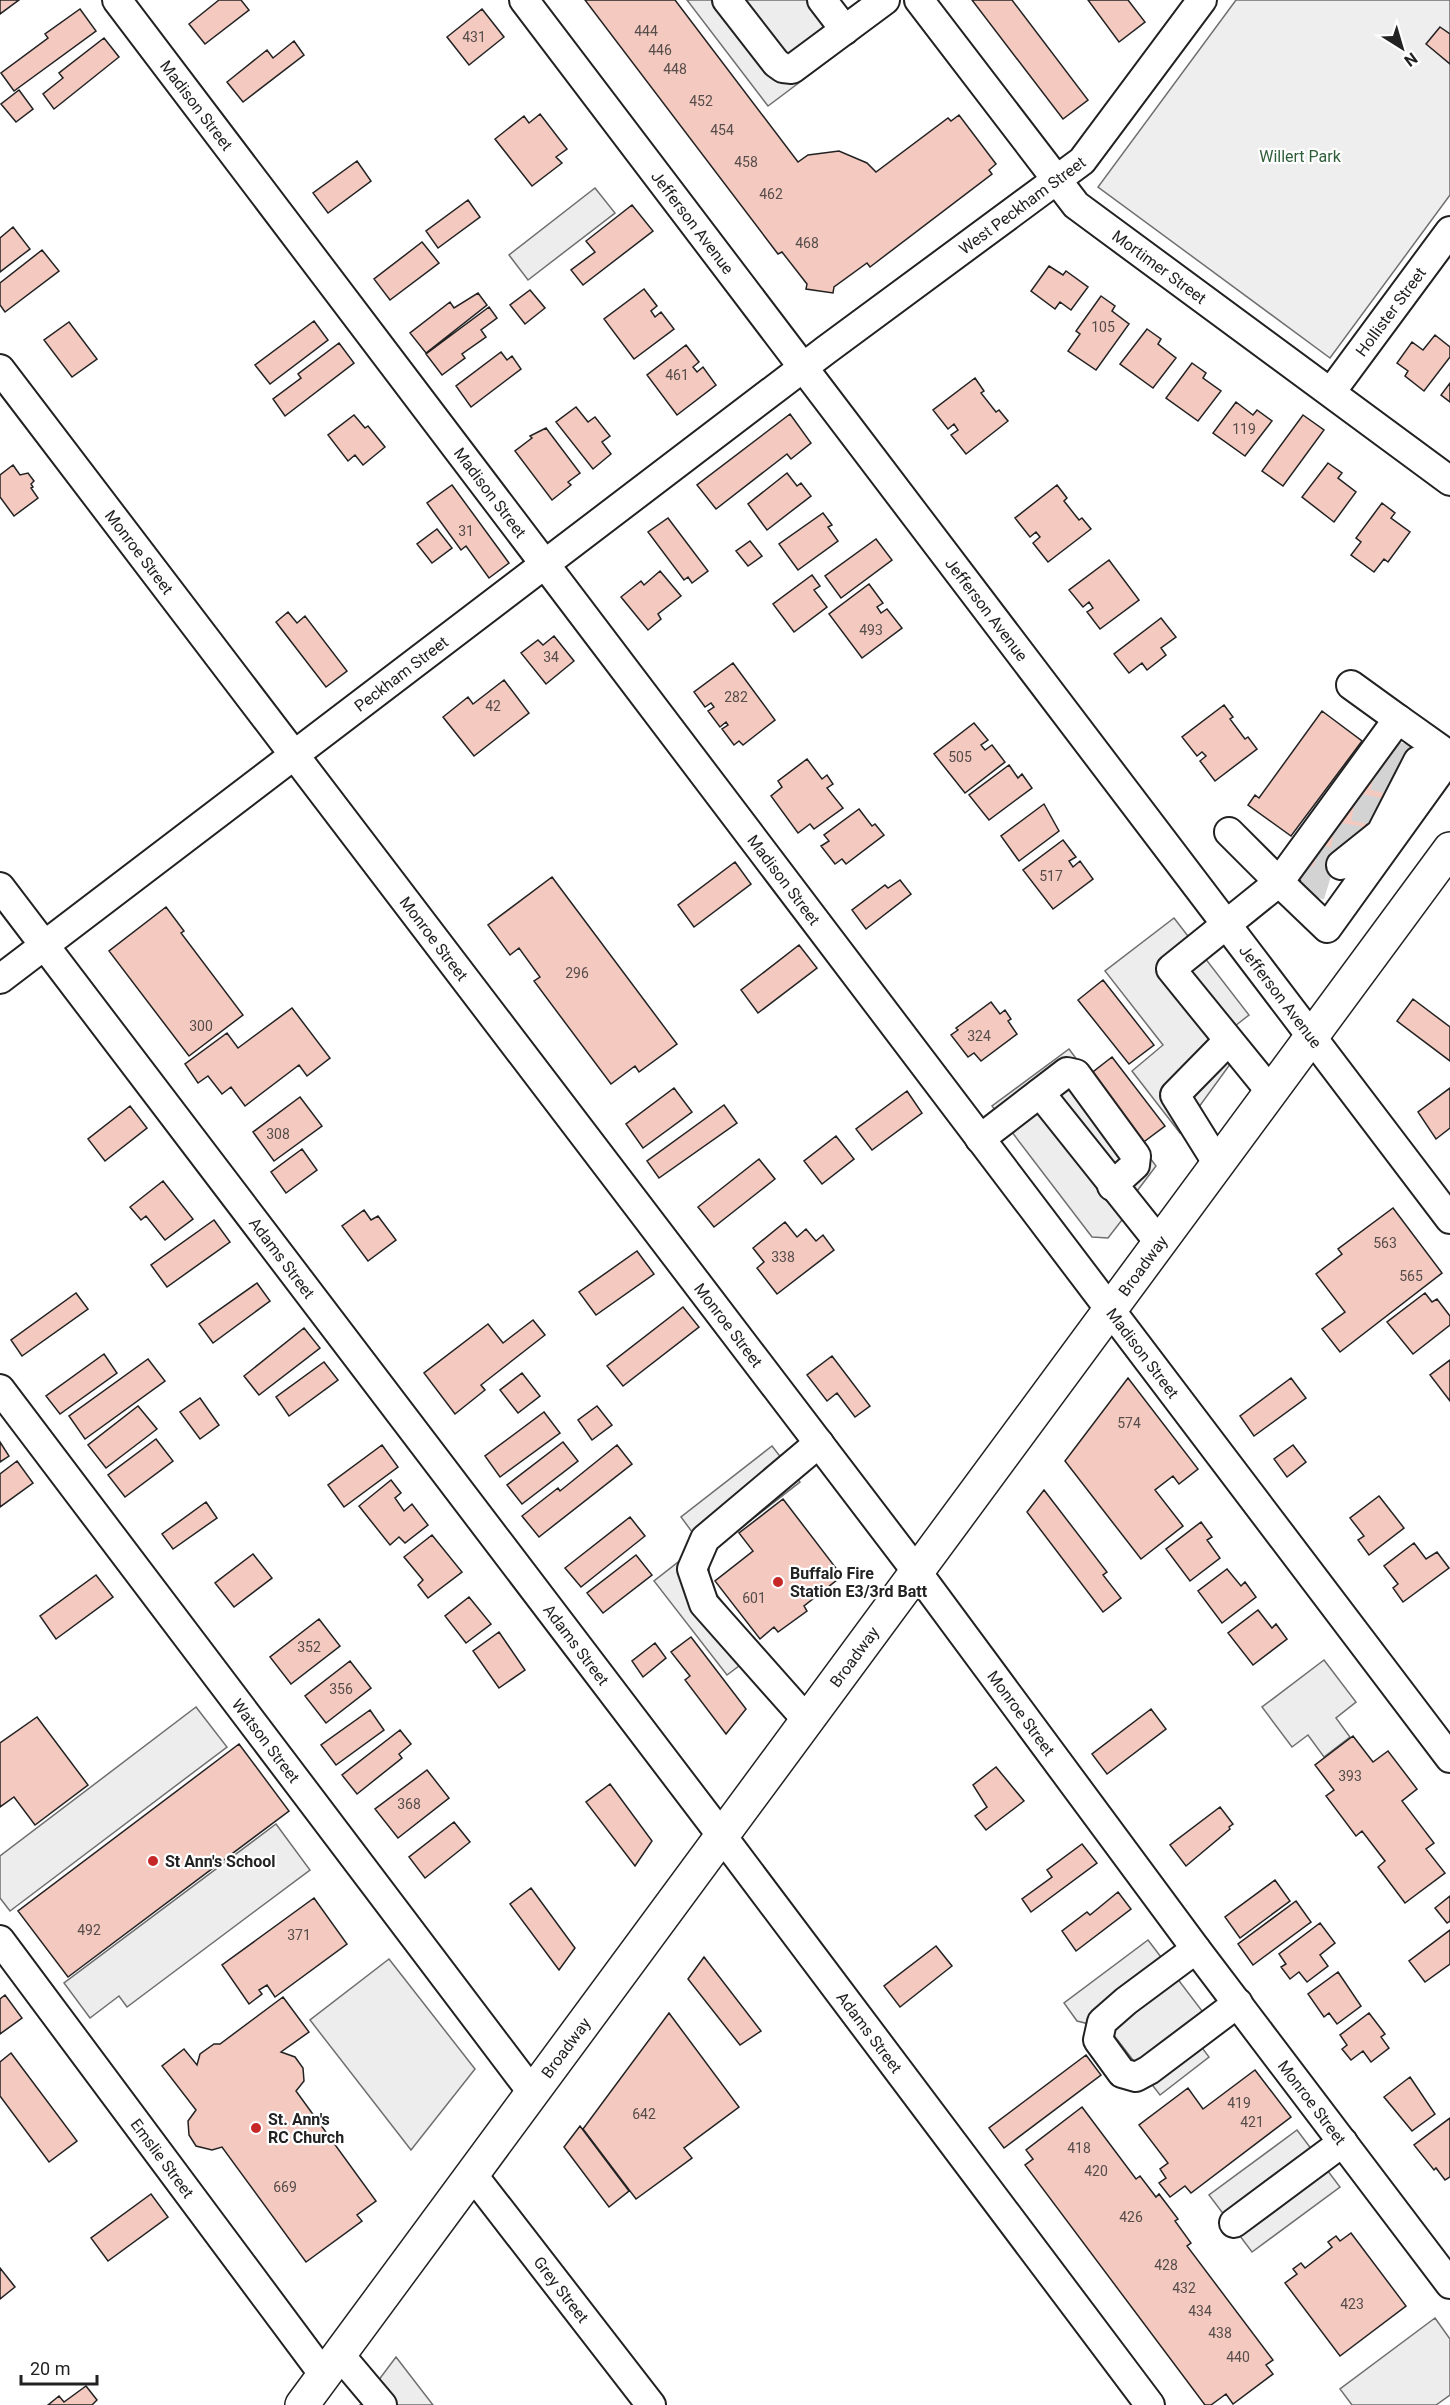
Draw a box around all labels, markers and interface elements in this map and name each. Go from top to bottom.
north arrow [1372,18,1432,78]
house number: 444 [634,23,658,39]
house number: 431 [462,29,486,45]
house number: 446 [648,42,672,58]
text: N [1400,49,1421,71]
street label: Madison Street [156,57,237,154]
house number: 448 [663,61,687,77]
house number: 452 [689,93,713,109]
house number: 454 [710,122,734,138]
park label: Willert Park [1259,147,1342,166]
street label: West Peckham Street [955,153,1089,259]
house number: 458 [734,154,758,170]
street label: Jefferson Avenue [647,167,738,278]
house number: 462 [759,186,783,202]
street label: Mortimer Street [1108,226,1210,308]
house number: 468 [795,235,819,251]
street label: Hollister Street [1352,264,1430,360]
house number: 105 [1091,319,1115,335]
house number: 461 [665,367,689,383]
house number: 119 [1232,421,1256,437]
street label: Madison Street [450,444,530,542]
street label: Monroe Street [101,506,177,598]
house number: 31 [458,523,474,539]
street label: Jefferson Avenue [941,554,1032,665]
house number: 493 [859,622,883,638]
street label: Peckham Street [351,632,452,716]
house number: 34 [543,649,559,665]
house number: 282 [724,689,748,705]
house number: 42 [485,698,501,714]
house number: 505 [948,749,972,765]
street label: Madison Street [743,831,824,929]
house number: 517 [1039,868,1063,884]
street label: Monroe Street [395,893,472,985]
street label: Jefferson Avenue [1235,941,1326,1052]
house number: 296 [565,965,589,981]
house number: 300 [189,1018,213,1034]
house number: 324 [967,1028,991,1044]
house number: 308 [266,1126,290,1142]
street label: Adams Street [245,1214,319,1302]
street label: Broadway [1115,1232,1172,1300]
house number: 563 [1373,1235,1397,1251]
house number: 338 [771,1249,795,1265]
house number: 565 [1399,1268,1423,1284]
street label: Monroe Street [690,1279,766,1371]
street label: Madison Street [1102,1305,1183,1402]
house number: 574 [1117,1415,1141,1431]
place label: Buffalo Fire Station E3/3rd Batt [790,1564,928,1601]
marker: Buffalo Fire Station E3/3rd Batt [771,1575,785,1589]
house number: 601 [742,1590,766,1606]
street label: Adams Street [539,1601,613,1689]
street label: Broadway [826,1623,883,1691]
house number: 352 [297,1639,321,1655]
street label: Monroe Street [983,1667,1059,1759]
house number: 356 [329,1681,353,1697]
street label: Watson Street [228,1695,304,1787]
house number: 393 [1338,1768,1362,1784]
house number: 368 [397,1796,421,1812]
place label: St Ann's School [165,1852,276,1871]
marker: St Ann's School [146,1854,160,1868]
house number: 492 [77,1922,101,1938]
house number: 371 [287,1927,311,1943]
street label: Adams Street [833,1988,906,2077]
street label: Broadway [537,2014,595,2082]
street label: Monroe Street [1274,2057,1350,2149]
house number: 419 [1227,2095,1251,2111]
house number: 642 [632,2106,656,2122]
place label: St. Ann's RC Church [268,2110,344,2147]
house number: 421 [1240,2114,1264,2130]
street label: Emslie Street [126,2115,198,2202]
marker: St. Ann's RC Church [249,2121,263,2135]
house number: 418 [1067,2140,1091,2156]
house number: 420 [1084,2163,1108,2179]
house number: 669 [273,2179,297,2195]
house number: 426 [1119,2209,1143,2225]
street label: Grey Street [530,2253,593,2326]
house number: 428 [1154,2257,1178,2273]
house number: 432 [1172,2280,1196,2296]
house number: 423 [1340,2296,1364,2312]
house number: 434 [1188,2303,1212,2319]
house number: 438 [1208,2325,1232,2341]
scale bar [21,2348,98,2386]
house number: 440 [1226,2349,1250,2365]
text: 20 m [30,2358,70,2379]

